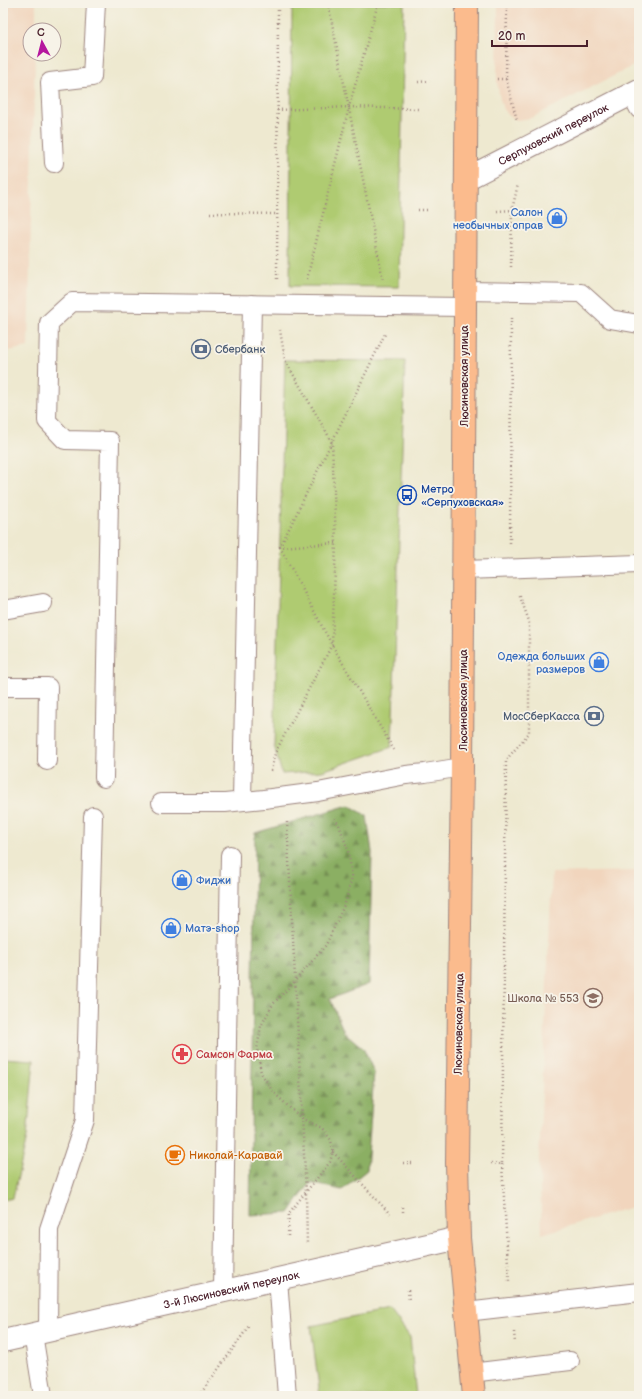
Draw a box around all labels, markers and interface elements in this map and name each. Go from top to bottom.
north arrow [22,22,62,62]
scale bar [492,22,587,48]
text: С [36,26,46,39]
text: 20 m [498,29,525,44]
street label: Серпуховский переулок [496,100,611,168]
place label: Салон необычных оправ [453,206,543,232]
shop icon: Салон необычных оправ [546,207,568,229]
street label: Люсиновская улица [458,325,471,428]
bank icon: Сбербанк [190,338,212,360]
place label: Сбербанк [215,343,266,356]
place label: Метро «Серпуховская» [421,483,504,509]
bus stop icon: Метро «Серпуховская» [396,484,418,506]
street label: Люсиновская улица [457,649,470,752]
place label: Одежда больших размеров [498,650,585,676]
shop icon: Одежда больших размеров [588,651,610,673]
bank icon: МосСберКасса [583,705,605,727]
place label: МосСберКасса [503,710,580,723]
shop icon: Фиджи [171,869,193,891]
place label: Фиджи [196,874,231,887]
shop icon: Матэ-shop [160,917,182,939]
place label: Матэ-shop [185,922,240,935]
street label: Люсиновская улица [452,973,466,1076]
school or university icon: Школа № 553 [582,987,604,1009]
place label: Школа № 553 [507,992,579,1005]
pharmacy icon: Самсон Фарма [171,1043,193,1065]
place label: Самсон Фарма [196,1048,273,1061]
cafe icon: Николай-Каравай [164,1144,186,1166]
place label: Николай-Каравай [189,1149,283,1162]
street label: 3-й Люсиновский переулок [162,1268,301,1311]

